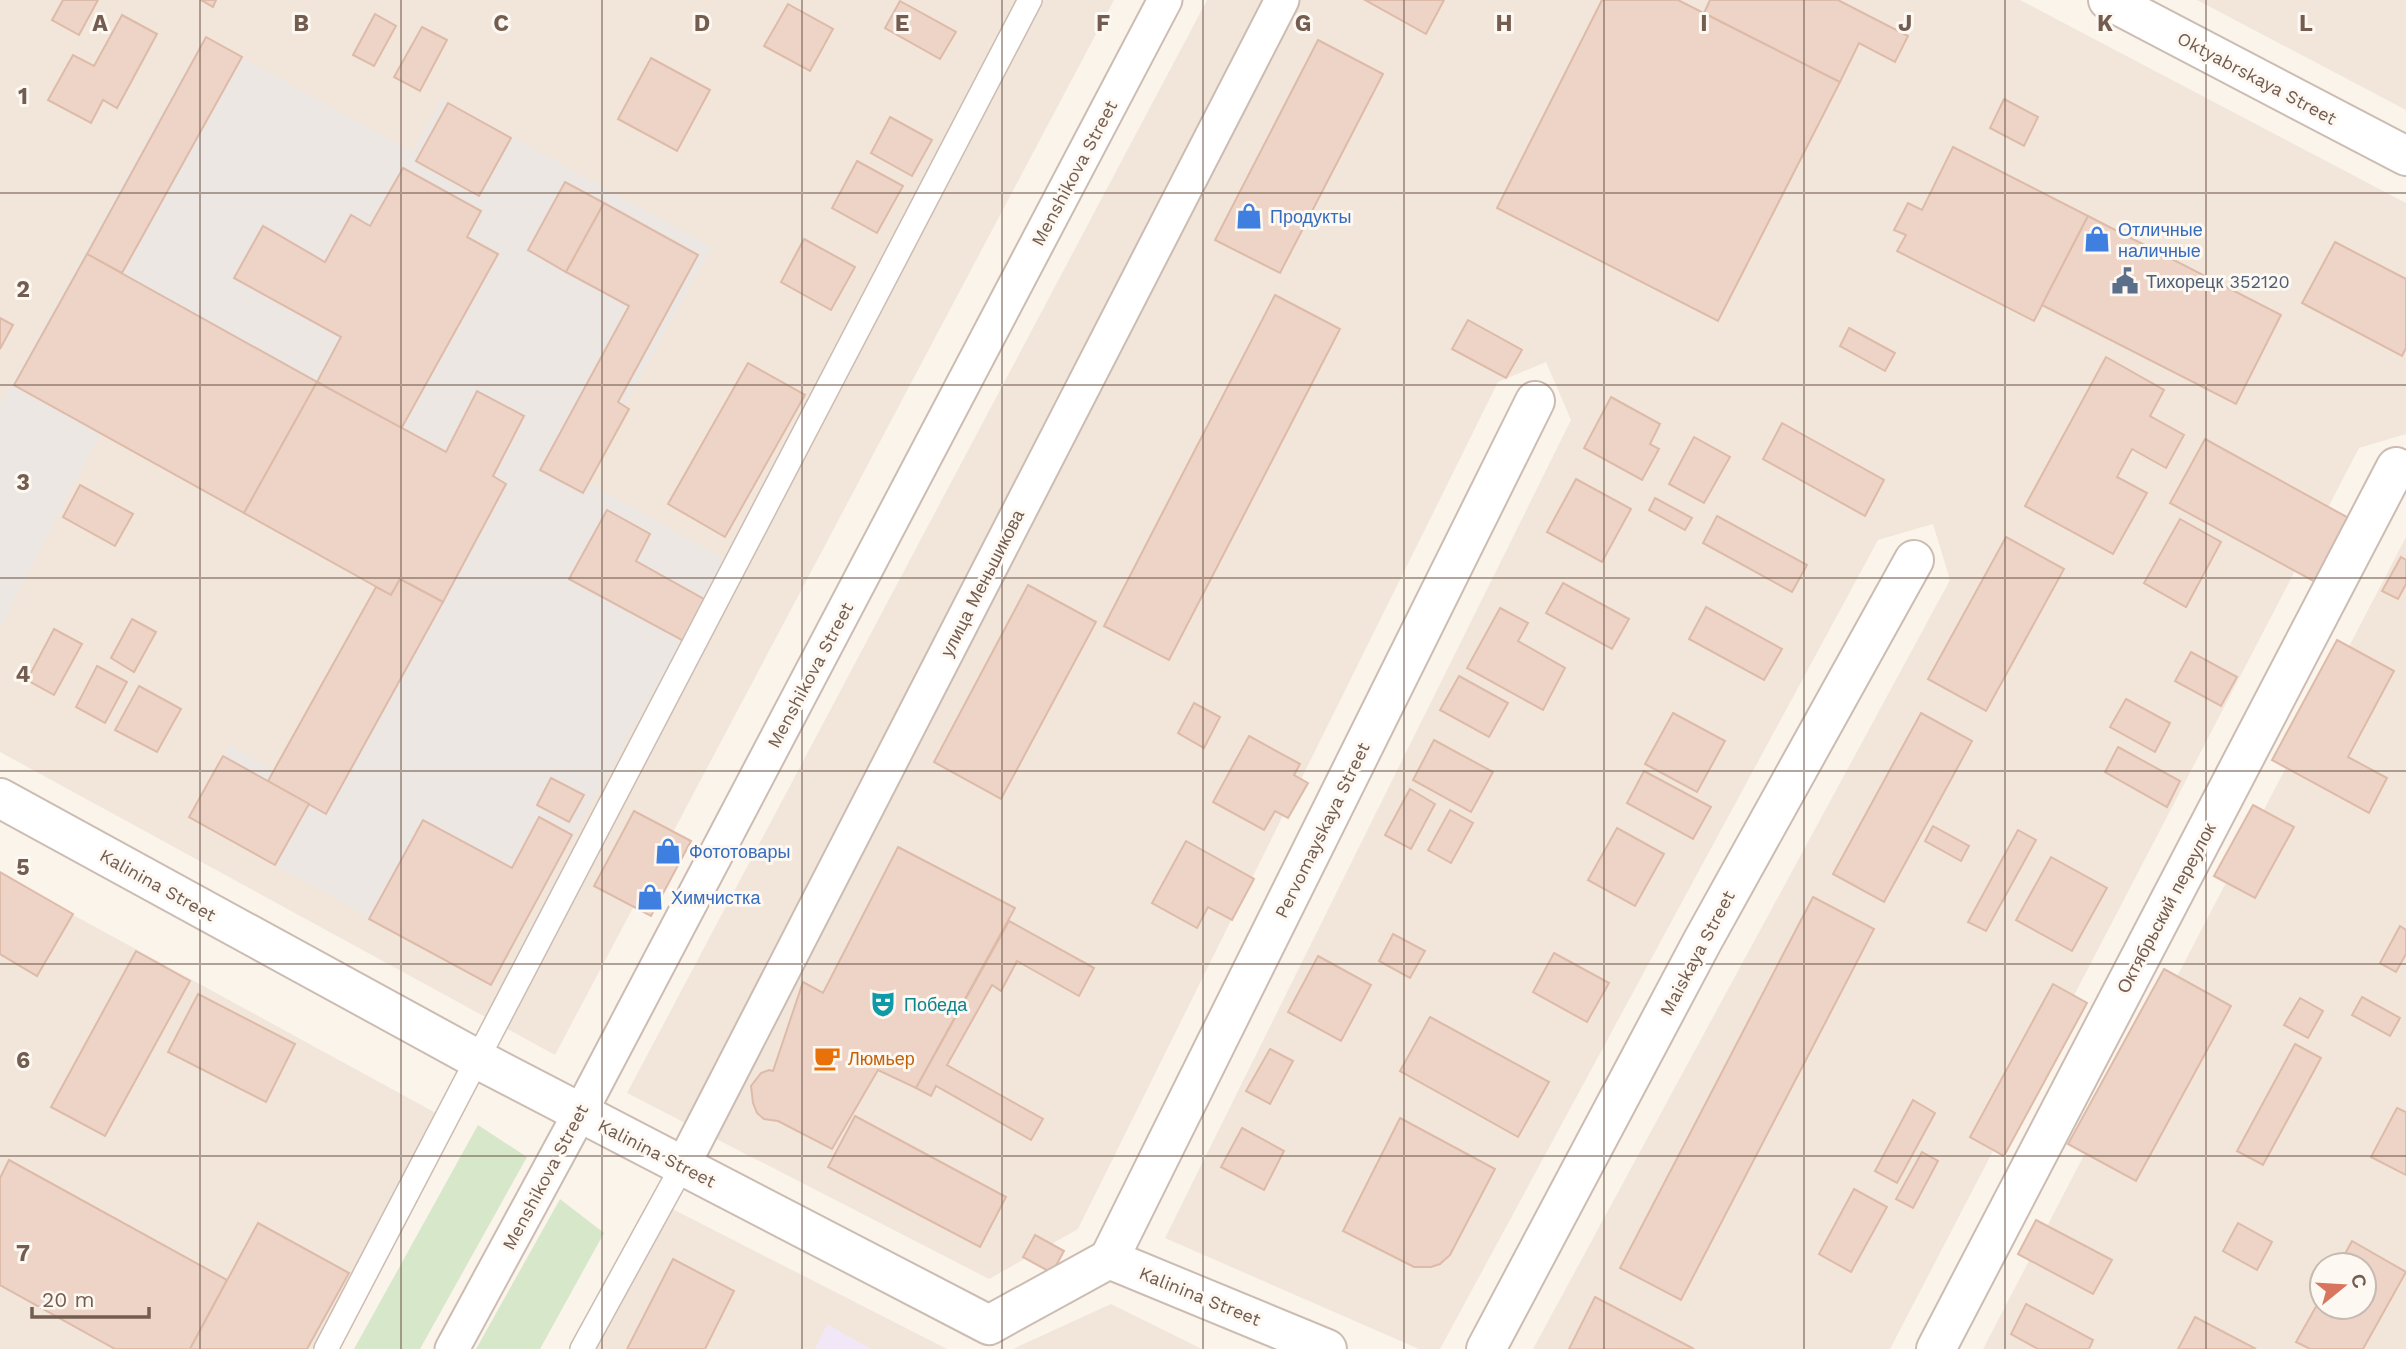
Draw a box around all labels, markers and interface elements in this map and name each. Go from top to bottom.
text: A [92,10,108,37]
text: B [293,10,309,37]
text: C [493,10,509,37]
text: D [694,10,710,37]
text: E [895,10,909,37]
text: F [1096,10,1110,37]
text: G [1295,10,1311,37]
text: H [1495,10,1513,37]
text: I [1700,10,1708,37]
text: J [1898,10,1912,37]
text: K [2097,10,2113,37]
text: L [2299,10,2313,37]
street label: Oktyabrskaya Street [2174,27,2340,129]
text: 1 [18,83,28,110]
street label: Menshikova Street [1027,96,1122,249]
shop icon: Продукты [1234,201,1264,231]
place label: Продукты [1270,206,1351,227]
place label: Отличные наличные [2118,219,2203,261]
shop icon: Отличные наличные [2082,224,2112,254]
public building icon: Тихорецк 352120 [2110,266,2140,296]
place label: Тихорецк 352120 [2146,271,2290,292]
text: 2 [16,276,30,303]
text: 3 [16,469,30,496]
street label: улица Меньшикова [936,505,1029,660]
street label: Menshikova Street [763,598,858,751]
text: 4 [16,661,31,688]
street label: Pervomayskaya Street [1270,738,1374,921]
street label: Октябрьский переулок [2112,819,2220,997]
shop icon: Фототовары [653,836,683,866]
place label: Фототовары [689,841,790,862]
street label: Kalinina Street [96,844,220,926]
text: 5 [16,854,30,881]
shop icon: Химчистка [635,882,665,912]
place label: Химчистка [671,887,761,908]
street label: Maiskaya Street [1655,887,1739,1019]
theatre icon: Победа [868,989,898,1019]
place label: Победа [904,994,968,1015]
cafe icon: Люмьер [812,1043,842,1073]
text: 6 [16,1047,30,1074]
place label: Люмьер [848,1048,915,1069]
street label: Menshikova Street [498,1100,593,1253]
street label: Kalinina Street [595,1114,720,1192]
text: 7 [16,1240,30,1267]
north arrow [2308,1251,2378,1321]
street label: Kalinina Street [1136,1262,1264,1330]
text: С [2346,1271,2372,1291]
scale bar [32,1276,149,1320]
text: 20 m [42,1287,94,1312]

